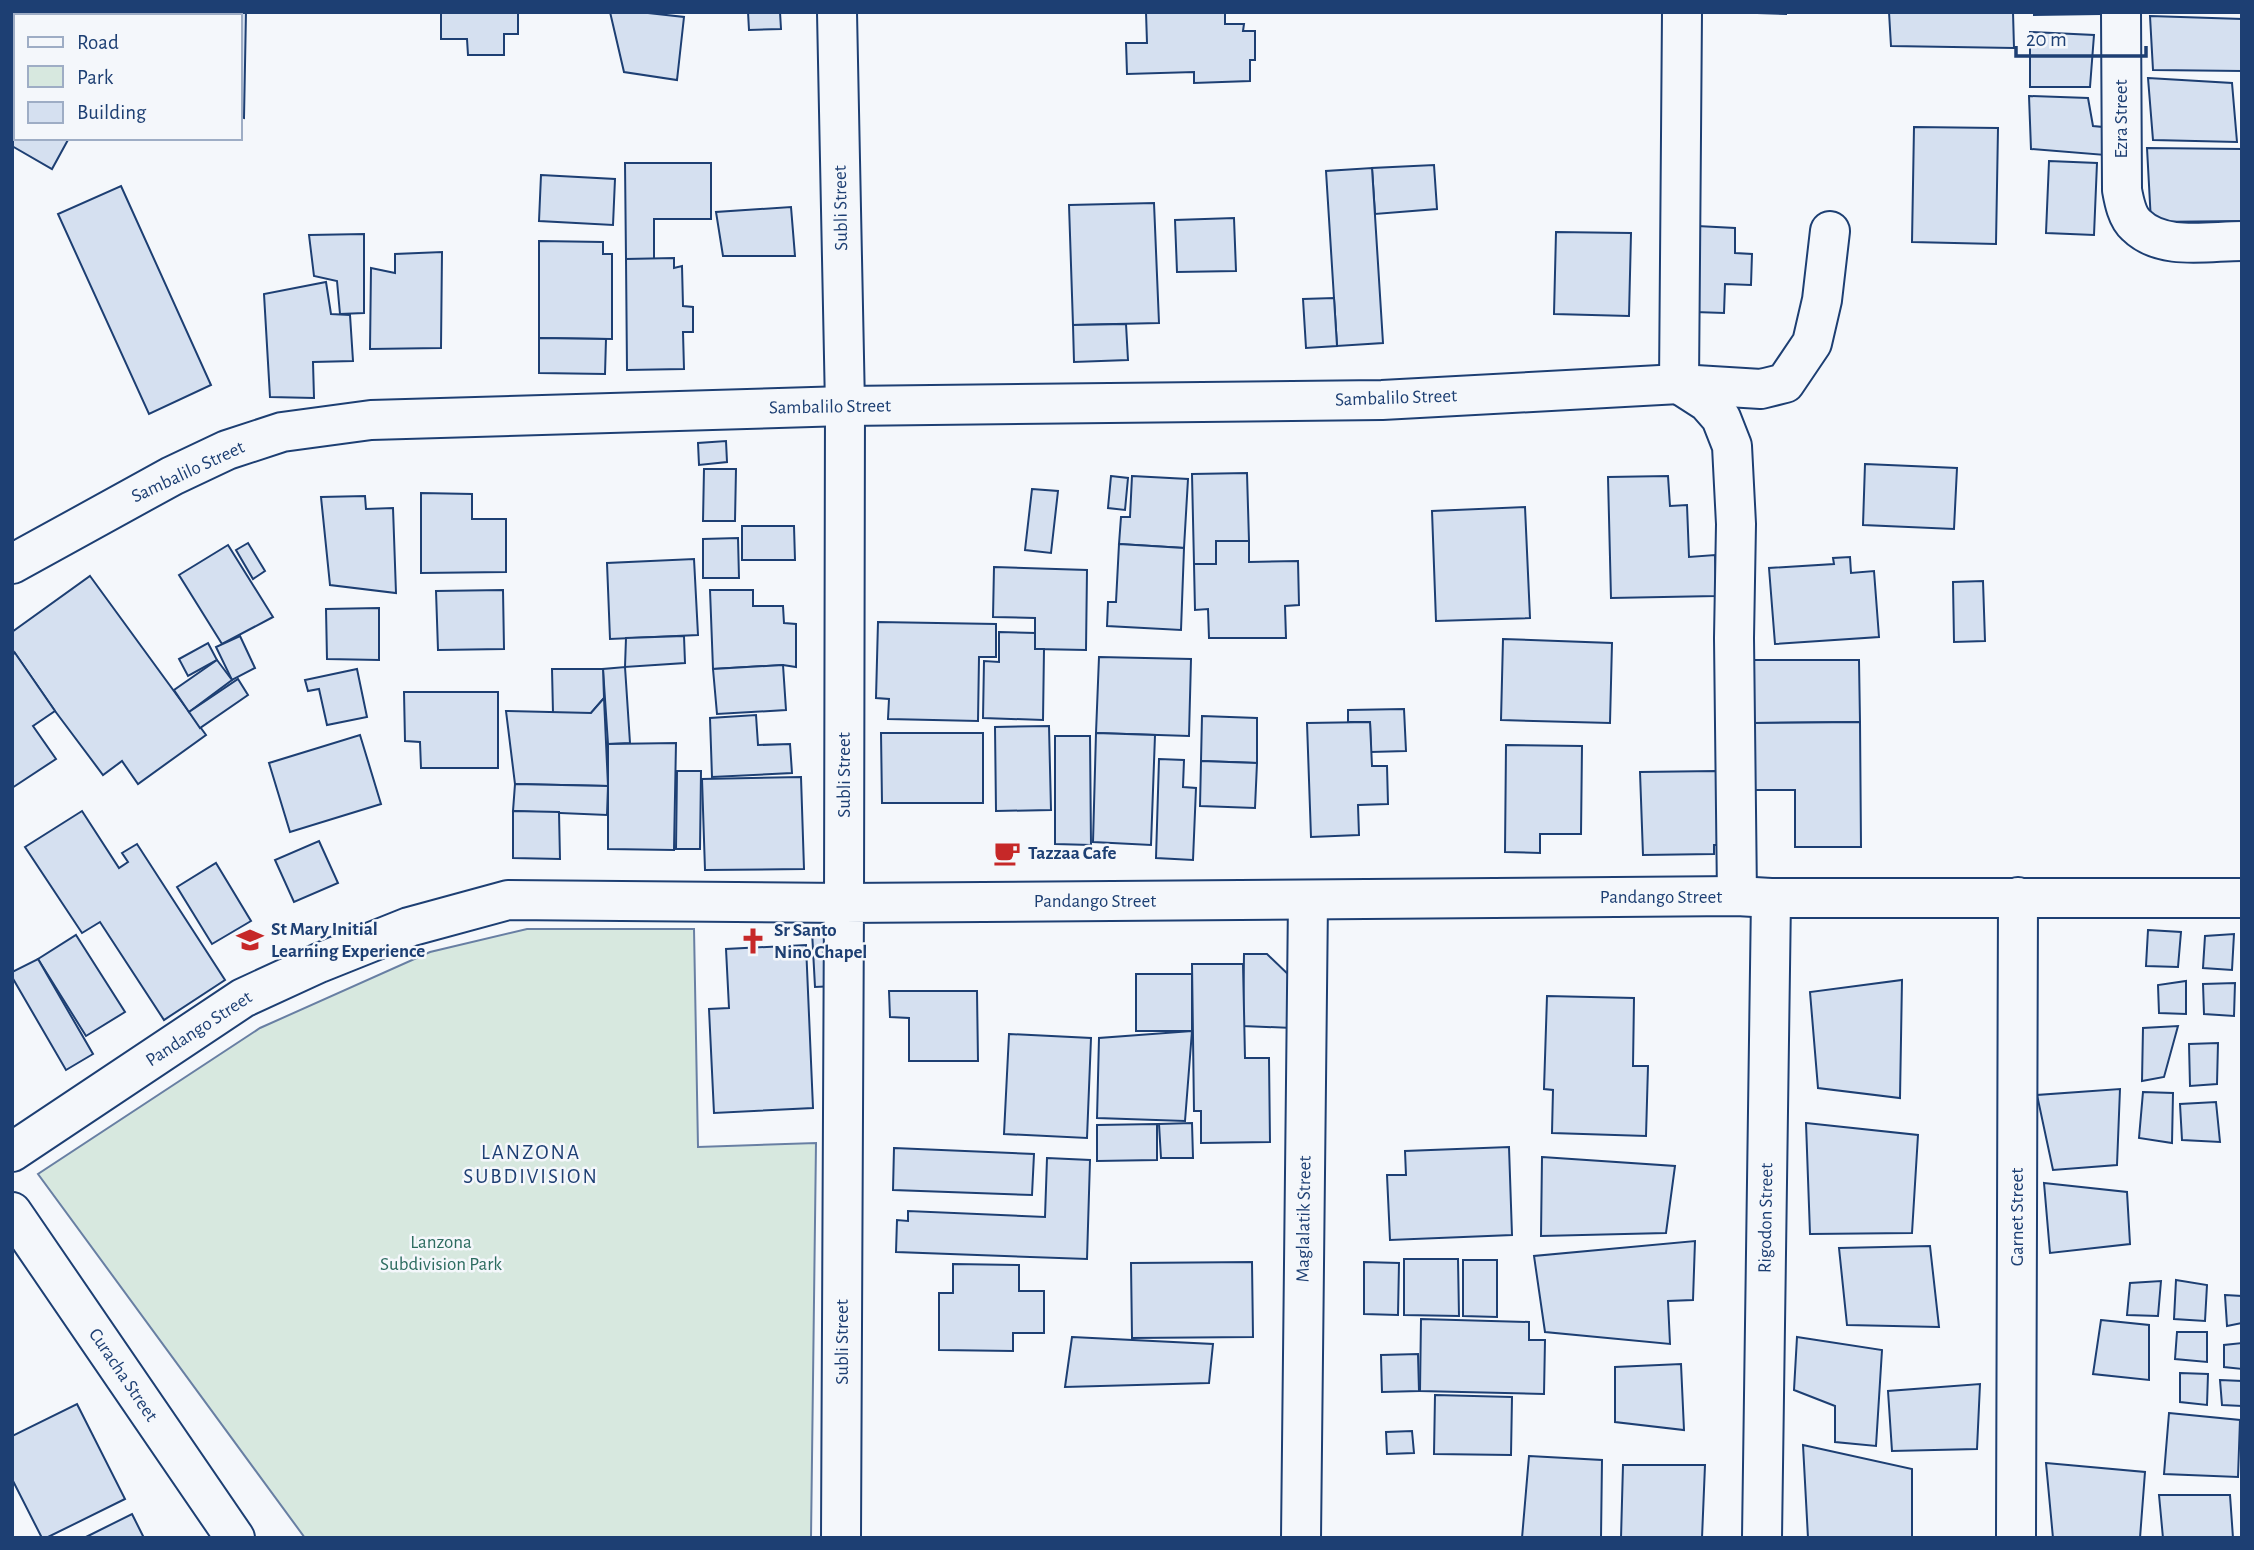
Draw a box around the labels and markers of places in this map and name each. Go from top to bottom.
cafe icon: Tazzaa Cafe [992,838,1022,868]
place label: Tazzaa Cafe [1028,844,1117,863]
place label: St Mary Initial Learning Experience [271,920,425,961]
place label: Sr Santo Nino Chapel [774,921,867,962]
school or university icon: St Mary Initial Learning Experience [235,925,265,955]
church icon: Sr Santo Nino Chapel [738,926,768,956]

